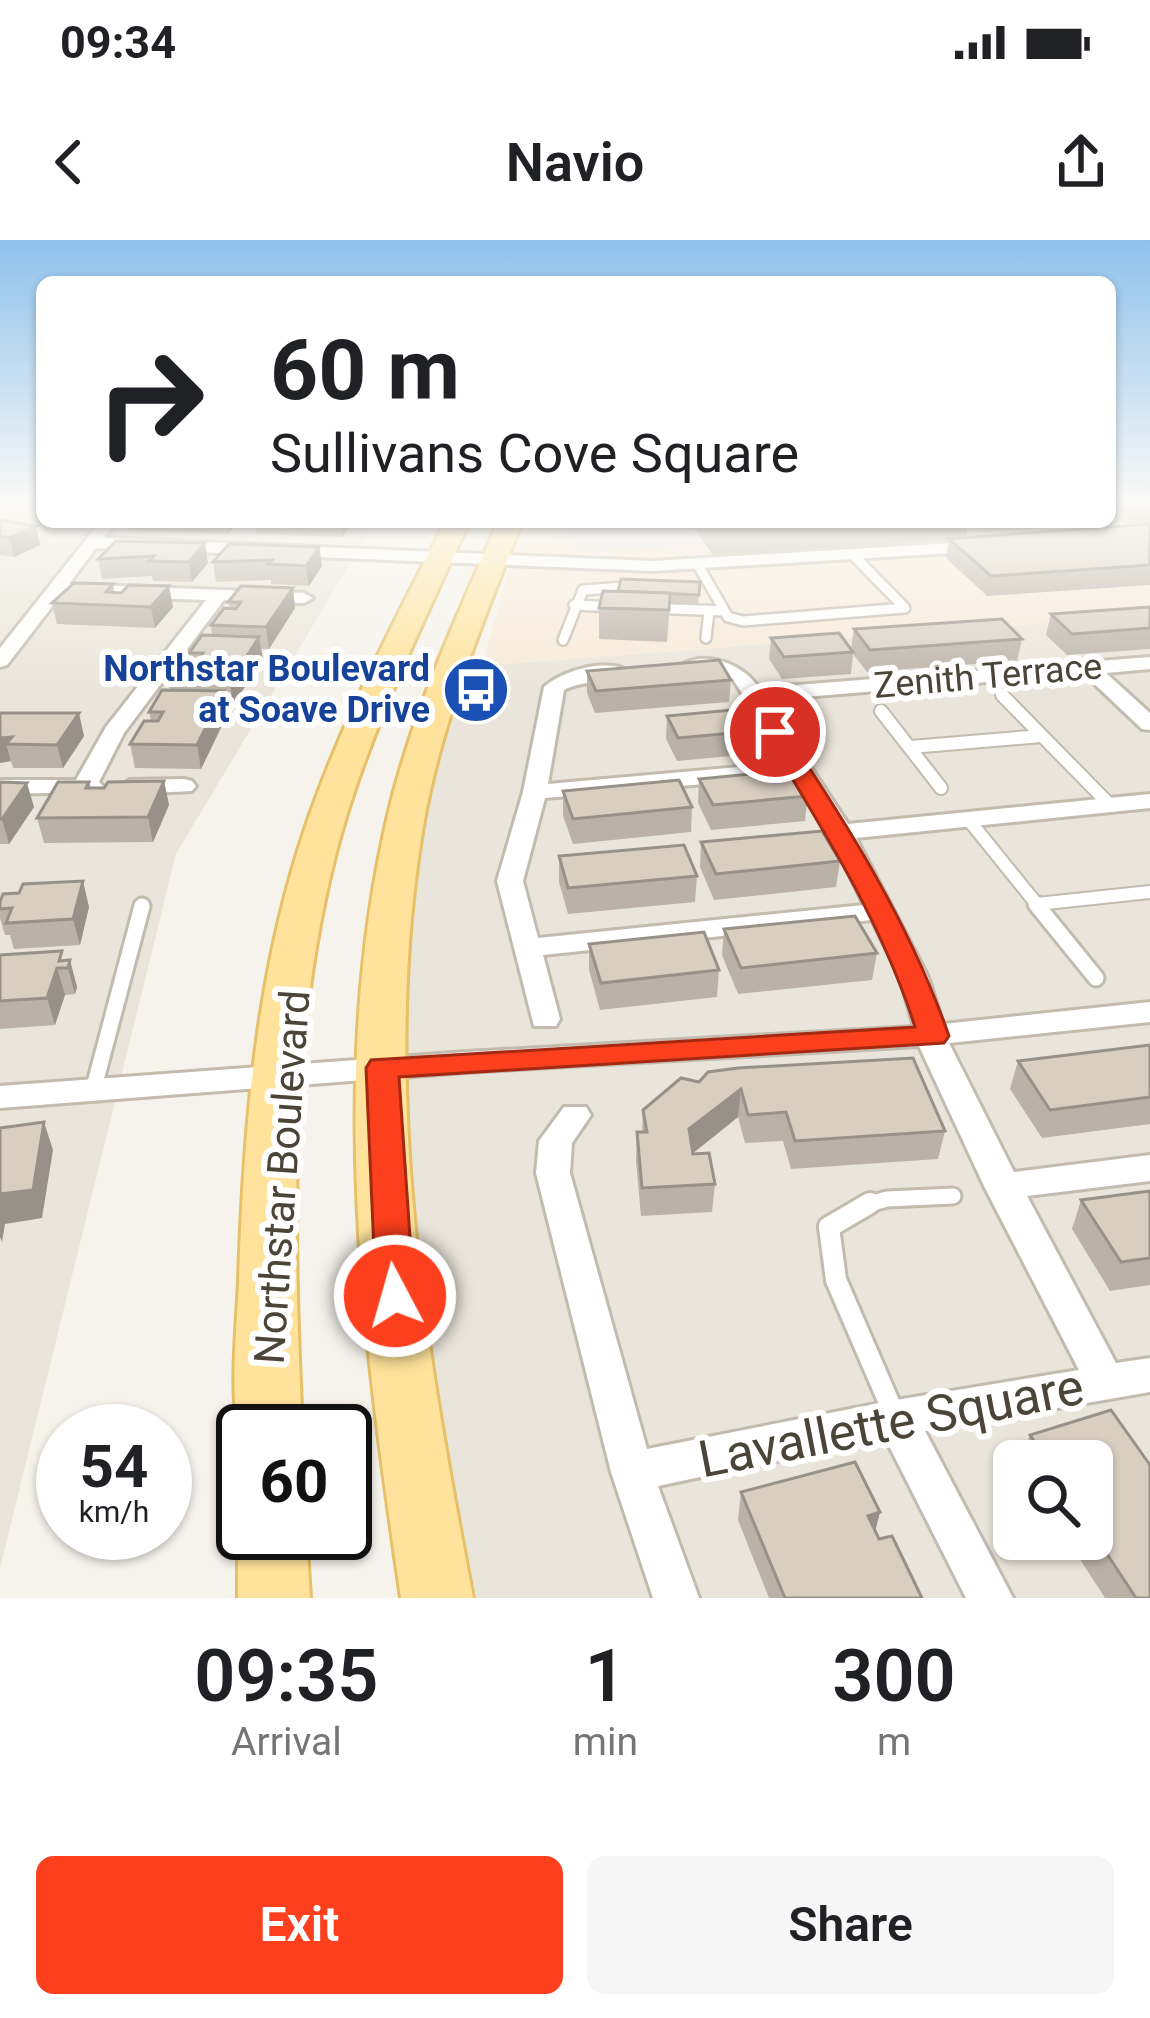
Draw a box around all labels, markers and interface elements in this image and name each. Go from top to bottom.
text: 09:34 [60,16,176,69]
icon: back [36,129,102,195]
icon: share [1048,129,1114,195]
text: Navio [506,131,644,194]
text: 60 m [270,321,460,420]
icon: right [72,324,228,480]
text: Sullivans Cove Square [270,422,799,485]
street label: Zenith Terrace [872,645,1104,707]
place label: Northstar Boulevard at Soave Drive [103,648,430,731]
bus stop icon: Northstar Boulevard at Soave Drive [441,655,511,725]
pin [724,681,826,783]
icon: arrive [742,699,808,765]
street label: Northstar Boulevard [244,988,320,1366]
position arrow [332,1233,458,1359]
street label: Lavallette Square [694,1357,1088,1489]
speed limit sign: 60 [216,1404,372,1560]
text: 54 [80,1431,148,1502]
map controls [993,1440,1113,1560]
button: search [993,1440,1113,1560]
text: km/h [79,1494,149,1529]
text: 09:35 [194,1634,378,1719]
text: 1 [585,1634,626,1719]
text: 300 [832,1634,956,1719]
text: Arrival [231,1719,342,1765]
text: min [573,1719,638,1765]
text: m [877,1719,911,1765]
button: Exit [36,1856,563,1994]
button: Share [587,1856,1114,1994]

